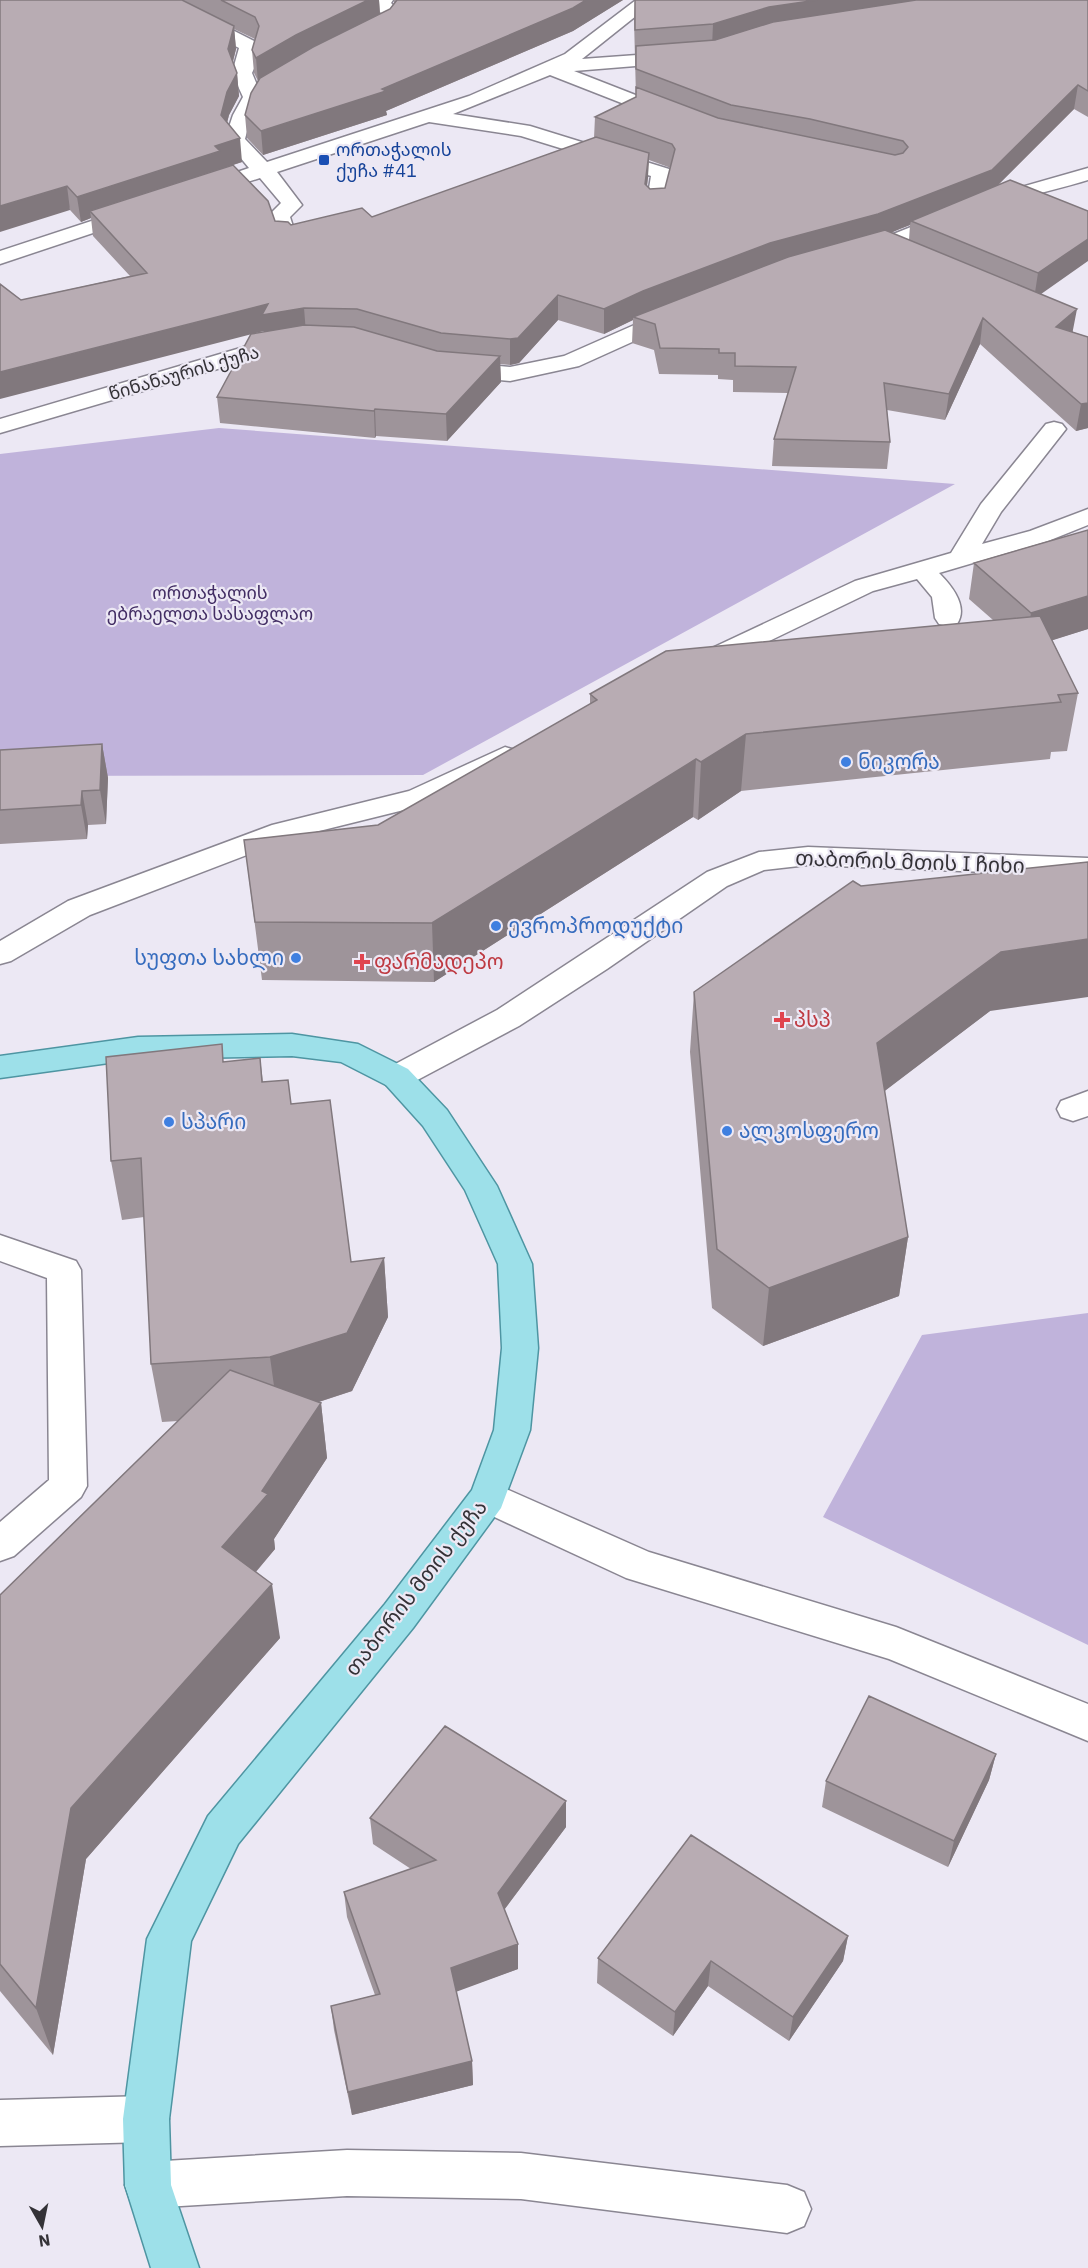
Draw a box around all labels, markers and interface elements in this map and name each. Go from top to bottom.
place label: ორთაჭალის ქუჩა #41 [336,138,452,182]
marker: ორთაჭალის ქუჩა #41 [317,153,331,167]
street label: წინანაურის ქუჩა [106,340,262,405]
park label: ორთაჭალის ებრაელთა სასაფლაო [107,581,313,625]
place label: ნიკორა [858,747,940,775]
marker: ნიკორა [839,755,853,769]
street label: თაბორის მთის I ჩიხი [795,843,1025,879]
place label: ევროპროდუქტი [508,911,683,939]
marker: ევროპროდუქტი [489,919,503,933]
place label: სუფთა სახლი [134,943,284,971]
place label: ფარმადეპო [374,947,504,975]
marker: სუფთა სახლი [289,951,303,965]
marker: ფარმადეპო [355,955,369,969]
place label: პსპ [794,1005,831,1033]
marker: პსპ [775,1013,789,1027]
place label: სპარი [181,1107,246,1135]
marker: სპარი [162,1115,176,1129]
place label: ალკოსფერო [739,1116,879,1144]
marker: ალკოსფერო [720,1124,734,1138]
street label: თაბორის მთის ქუჩა [338,1494,493,1681]
north arrow [12,2196,72,2256]
text: N [37,2230,52,2252]

